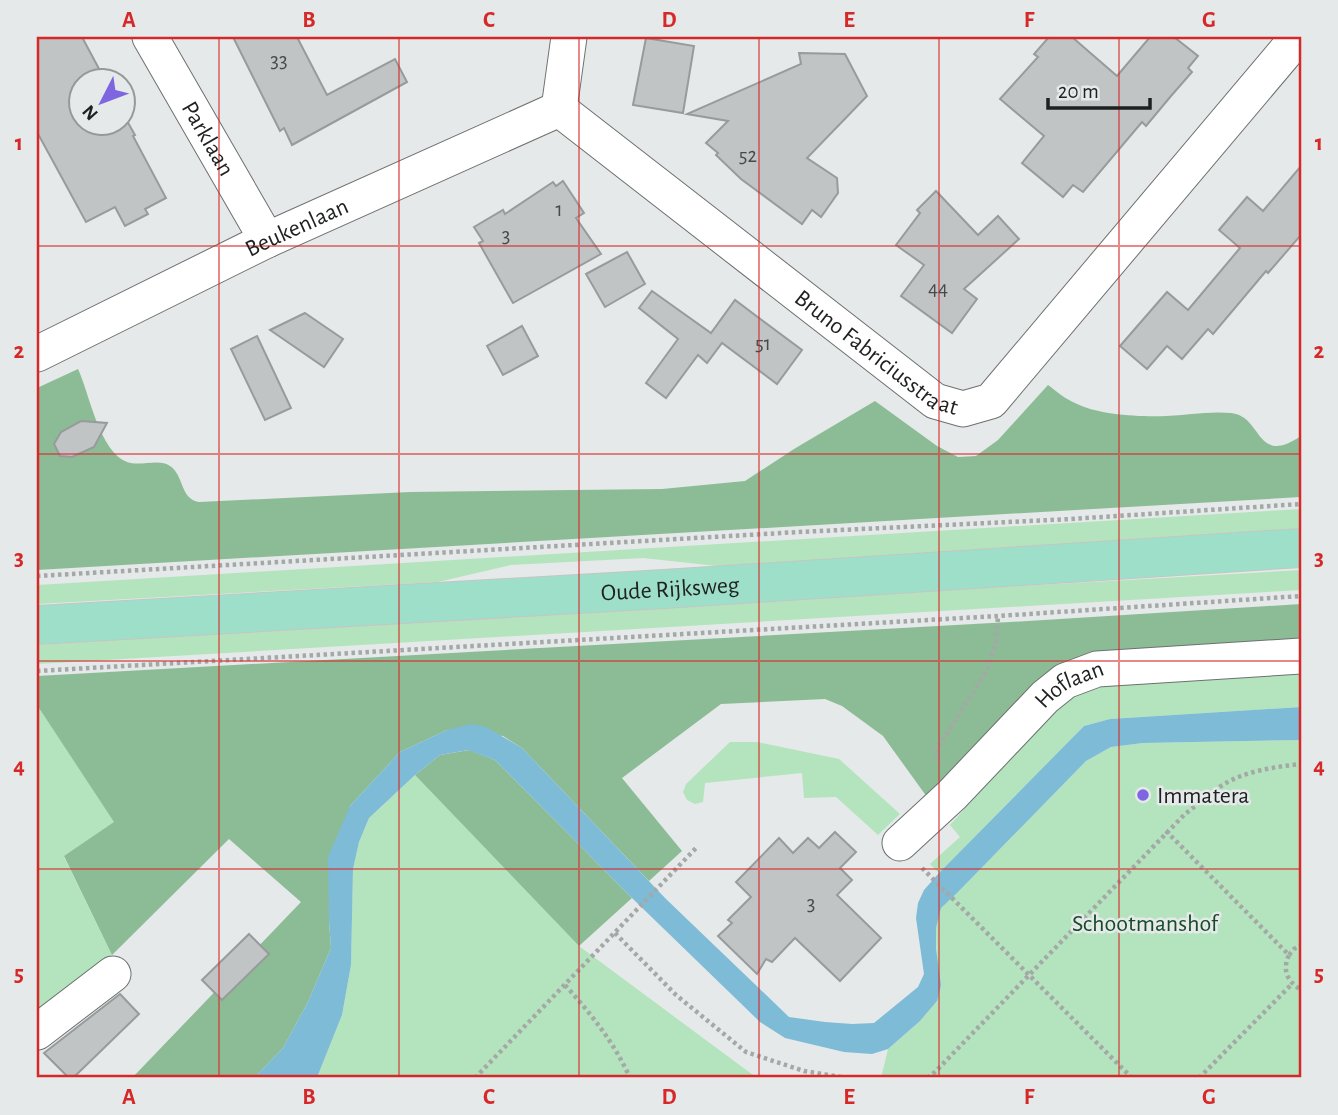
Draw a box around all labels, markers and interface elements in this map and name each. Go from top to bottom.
text: A [122,9,136,32]
text: B [302,9,316,32]
text: C [483,9,495,32]
text: D [661,9,677,32]
text: E [843,9,855,32]
text: F [1024,9,1035,32]
text: G [1202,9,1216,32]
house number: 33 [270,50,288,71]
north arrow [66,66,136,136]
scale bar [1048,66,1149,110]
text: 20 m [1058,81,1099,102]
street label: Parklaan [177,97,238,180]
text: N [79,101,102,124]
text: 1 [15,132,23,155]
text: 1 [1315,132,1323,155]
house number: 52 [739,145,757,166]
street label: Beukenlaan [242,194,352,262]
house number: 1 [555,199,563,220]
house number: 3 [502,225,510,246]
house number: 44 [928,278,948,299]
street label: Bruno Fabriciusstraat [790,286,961,420]
house number: 51 [755,333,771,354]
text: 2 [14,340,25,363]
text: 2 [1314,340,1325,363]
text: 3 [14,547,24,570]
text: 3 [1314,547,1324,570]
street label: Oude Rijksweg [600,573,740,606]
street label: Hoflaan [1030,657,1107,713]
text: 4 [13,755,25,778]
text: 4 [1313,755,1325,778]
place label: Immatera [1157,784,1249,808]
marker: Immatera [1135,787,1151,803]
house number: 3 [807,893,815,914]
park label: Schootmanshof [1072,912,1220,936]
text: 5 [14,963,24,986]
text: 5 [1314,963,1324,986]
text: A [122,1086,136,1109]
text: B [302,1086,316,1109]
text: C [483,1086,495,1109]
text: D [661,1086,677,1109]
text: E [843,1086,855,1109]
text: F [1024,1086,1035,1109]
text: G [1202,1086,1216,1109]

